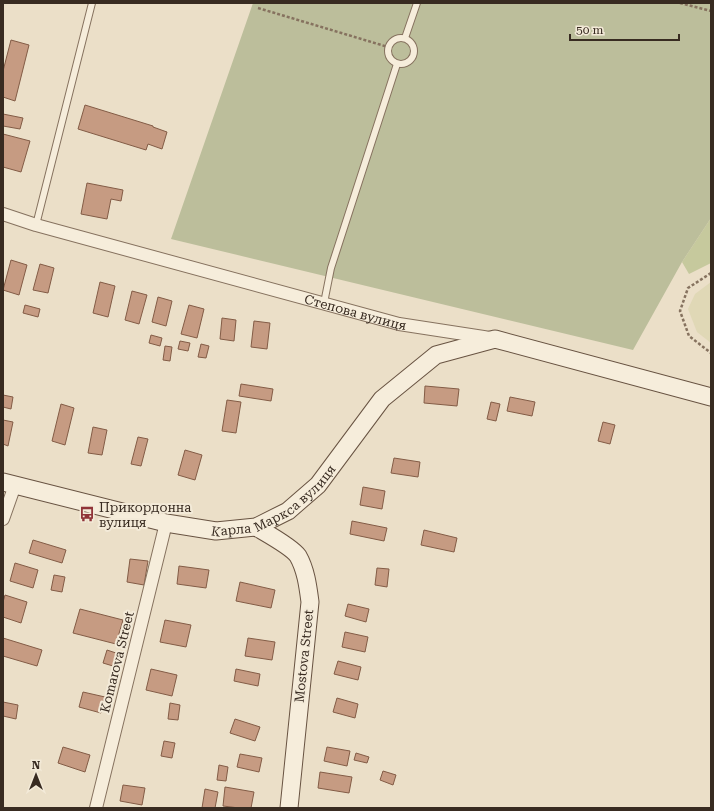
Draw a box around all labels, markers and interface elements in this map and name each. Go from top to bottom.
scale bar [570,16,679,42]
text: 50 m [576,23,603,37]
street label: Степова вулиця [303,291,408,333]
street label: Карла Маркса вулиця [210,461,338,539]
place label: Прикордонна вулиця [99,500,191,530]
bus stop icon: Прикордонна вулиця [78,505,96,523]
street label: Mostova Street [292,608,316,703]
street label: Komarova Street [97,610,137,714]
north arrow [16,755,56,795]
text: N [32,759,41,772]

